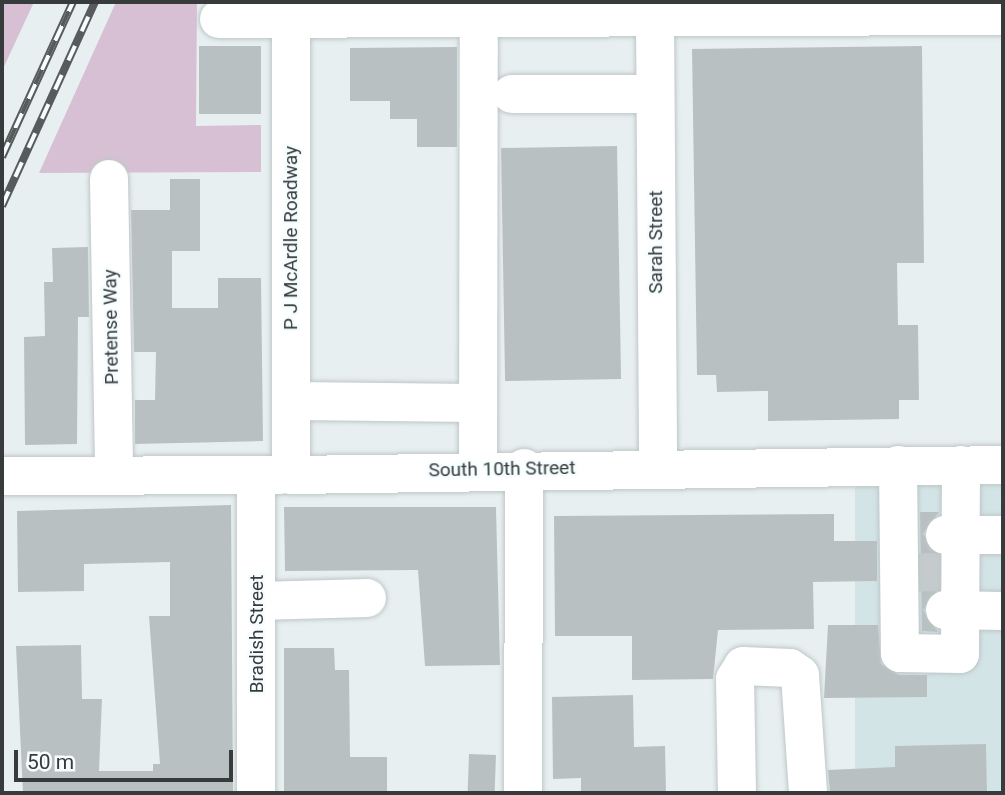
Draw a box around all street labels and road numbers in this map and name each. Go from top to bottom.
street label: P J McArdle Roadway [280,146,302,330]
street label: Sarah Street [645,190,667,294]
street label: Pretense Way [99,269,123,385]
street label: South 10th Street [428,456,576,482]
street label: Bradish Street [246,575,268,693]

